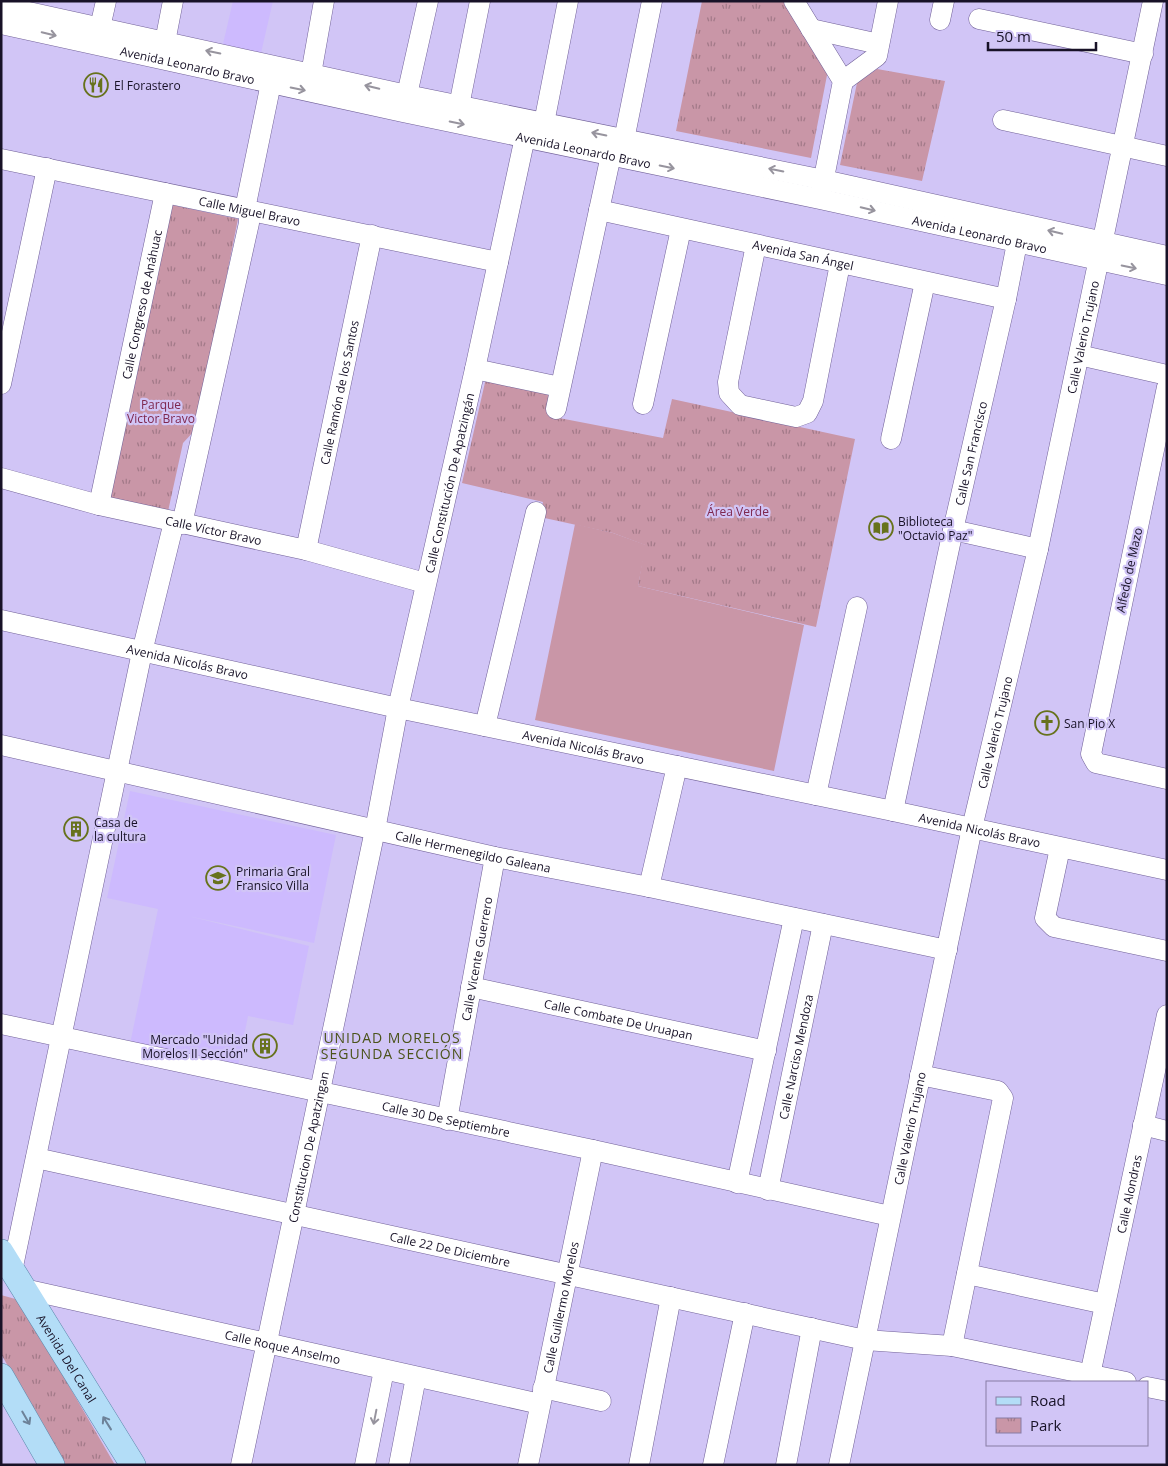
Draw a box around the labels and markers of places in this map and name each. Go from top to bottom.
restaurant icon: El Forastero [83,72,109,98]
place label: El Forastero [114,77,181,94]
place label: Biblioteca "Octavio Paz" [898,513,972,544]
library icon: Biblioteca "Octavio Paz" [868,515,894,541]
church icon: San Pio X [1034,710,1060,736]
place label: San Pio X [1064,715,1115,732]
place label: Casa de la cultura [94,814,146,845]
building icon: Casa de la cultura [63,816,89,842]
place label: Primaria Gral Fransico Villa [236,863,310,894]
school or university icon: Primaria Gral Fransico Villa [205,865,231,891]
place label: Mercado "Unidad Morelos II Sección" [142,1031,248,1062]
building icon: Mercado "Unidad Morelos II Sección" [252,1033,278,1059]

